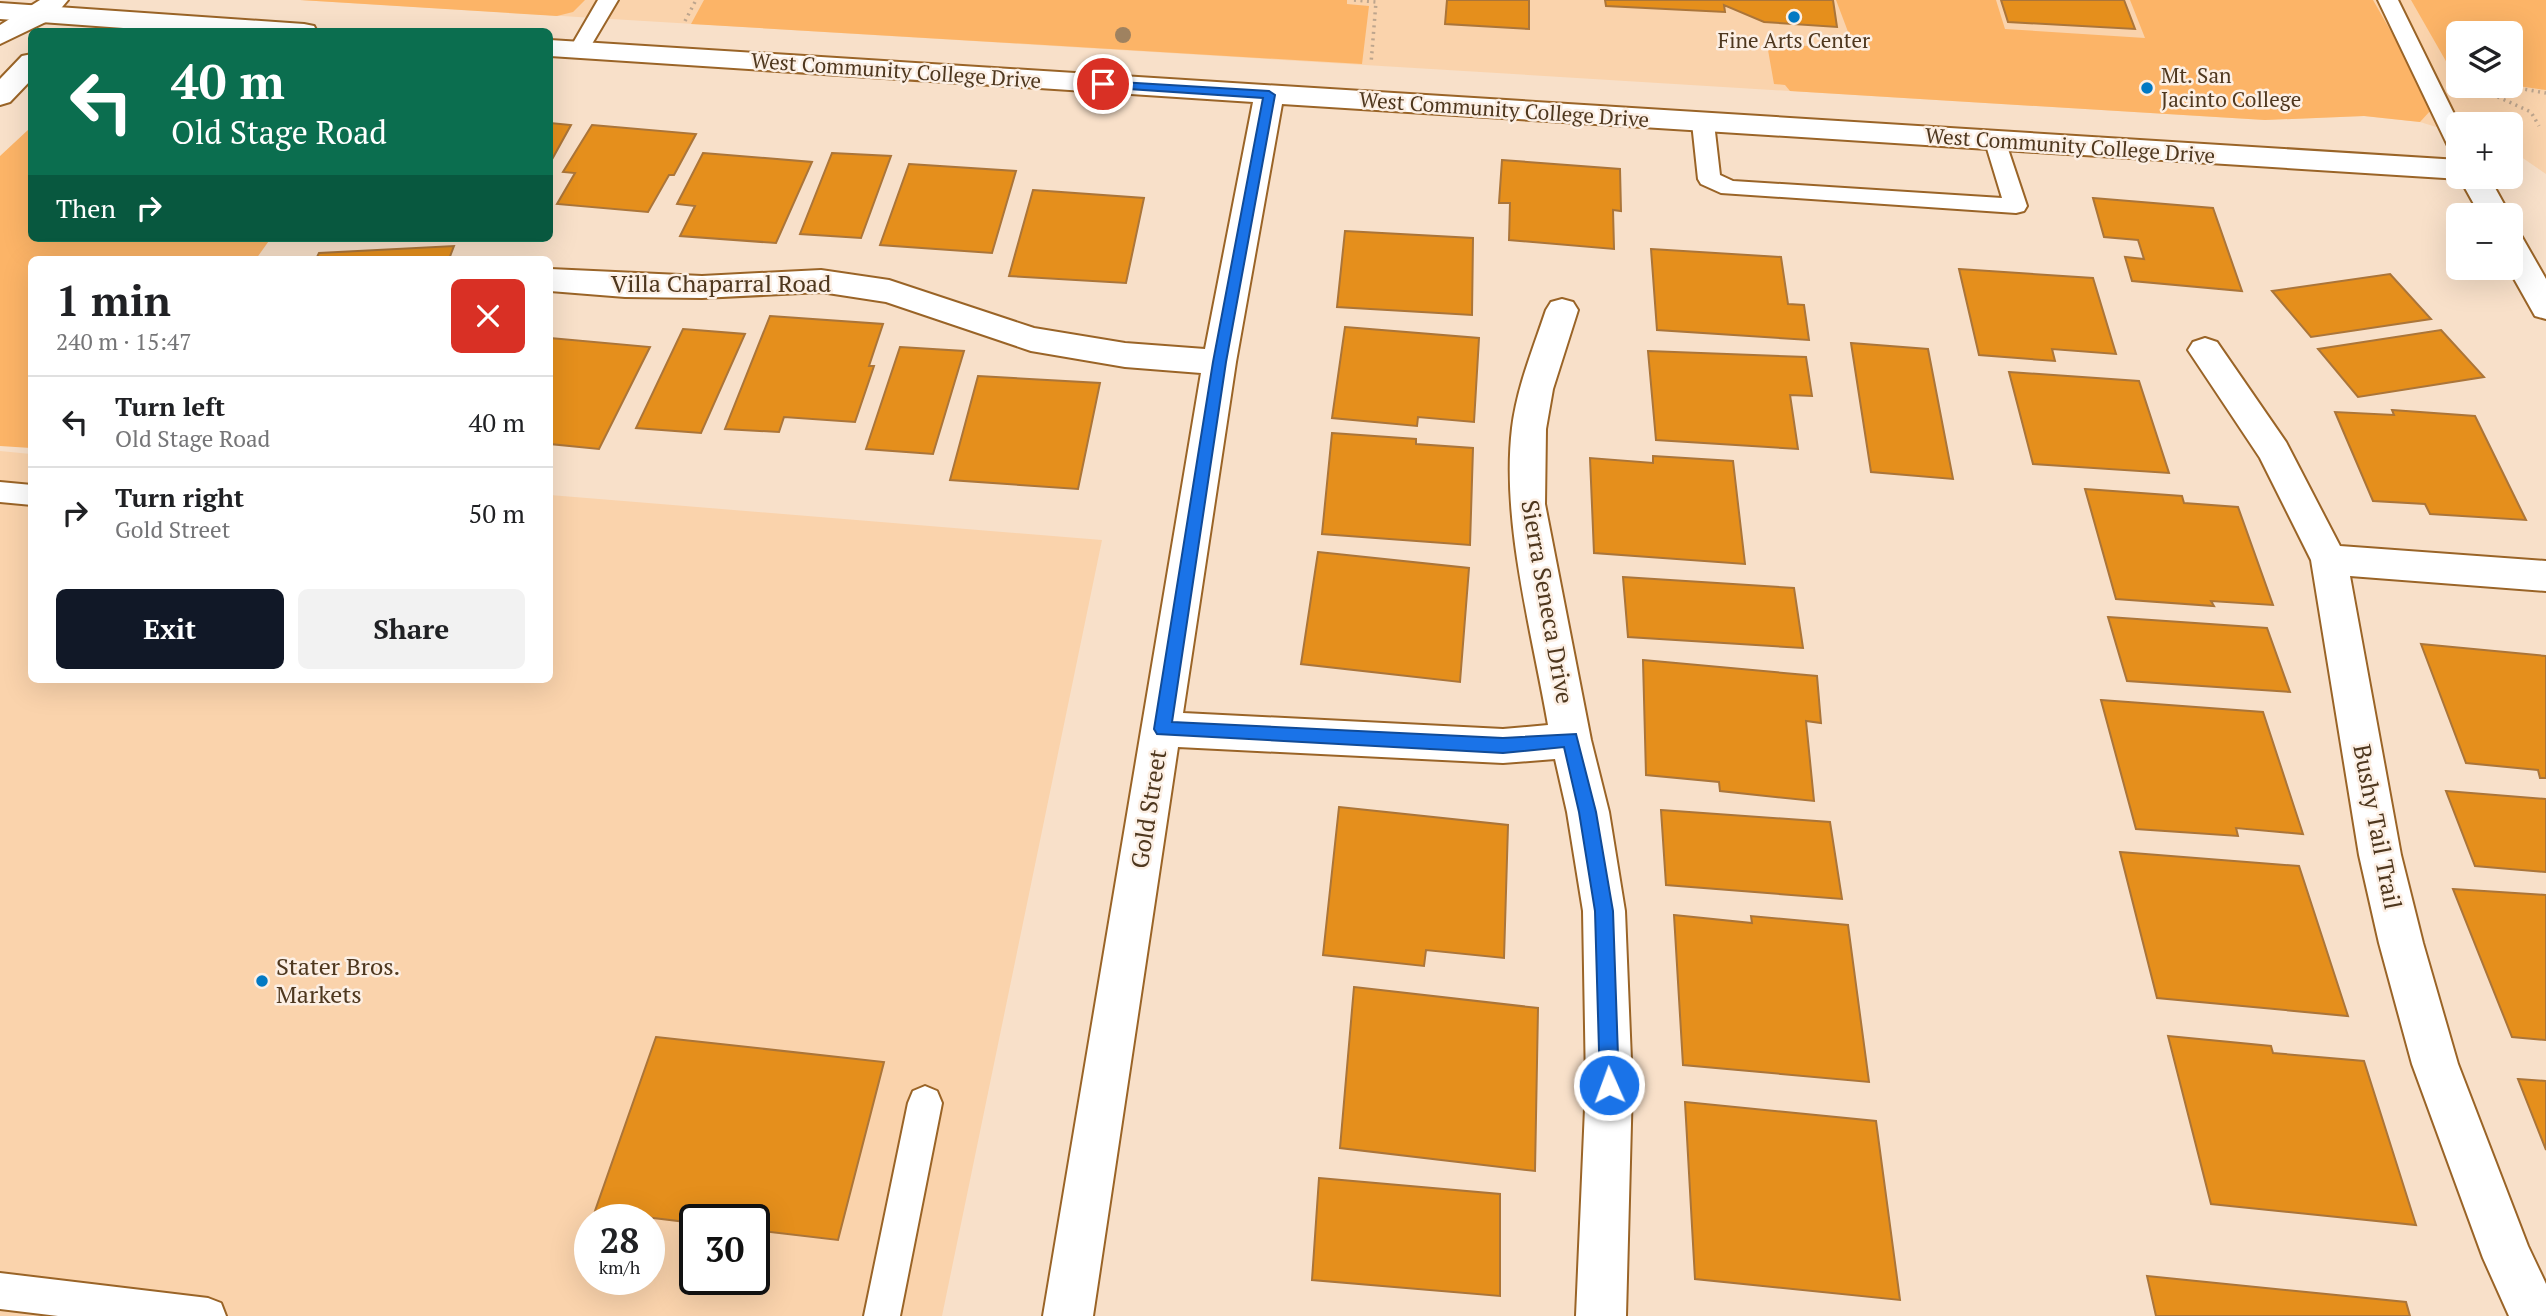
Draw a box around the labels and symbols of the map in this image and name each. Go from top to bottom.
marker: Fine Arts Center [1786,9,1802,25]
place label: Fine Arts Center [1718,26,1870,54]
street label: West Community College Drive [750,46,1042,94]
pin [1073,54,1133,114]
place label: Mt. San Jacinto College [2161,61,2301,113]
marker: Mt. San Jacinto College [2139,80,2155,96]
street label: West Community College Drive [1358,85,1650,133]
street label: West Community College Drive [1924,121,2216,169]
street label: Villa Chaparral Road [611,267,831,299]
street label: Sierra Seneca Drive [1514,498,1582,706]
street label: Bushy Tail Trail [2346,742,2410,912]
street label: Gold Street [1123,747,1173,871]
place label: Stater Bros. Markets [276,950,400,1010]
marker: Stater Bros. Markets [254,973,270,989]
position arrow [1572,1048,1646,1122]
speed limit sign: 30 [679,1204,770,1295]

